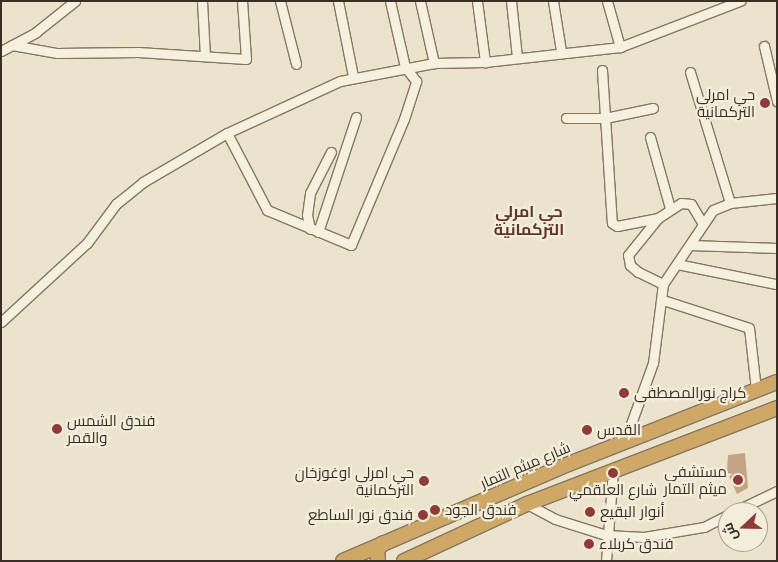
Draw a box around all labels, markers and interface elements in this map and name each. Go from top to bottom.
place label: حي امرلي التركمانية [696,85,755,120]
marker: حي امرلي التركمانية [759,97,771,109]
district label: حي امرلي التركمانية [494,201,564,239]
place label: كراج نورالمصطفى [634,384,746,402]
marker: كراج نورالمصطفى [618,387,630,399]
place label: فندق الشمس والقمر [67,411,155,446]
place label: القدس [597,421,641,439]
marker: فندق الشمس والقمر [51,423,63,435]
marker: القدس [581,424,593,436]
street label: شارع ميثم التمار [477,438,573,492]
place label: مستشفى ميثم التمار [664,462,727,497]
place label: حي امرلي اوغوزخان التركمانية [295,463,414,498]
marker: شارع العلقمي [607,467,619,479]
marker: مستشفى ميثم التمار [731,473,745,487]
marker: حي امرلي اوغوزخان التركمانية [418,475,430,487]
place label: شارع العلقمي [569,481,657,499]
place label: فندق الجود [445,501,517,519]
north arrow [718,502,768,552]
place label: أنوار البقيع [600,503,665,521]
marker: فندق الجود [429,504,441,516]
place label: فندق نور الساطع [308,506,413,524]
marker: أنوار البقيع [584,506,596,518]
marker: فندق نور الساطع [417,509,429,521]
text: ش [717,520,742,544]
place label: فندق كربلاء [599,535,673,553]
marker: فندق كربلاء [583,538,595,550]

